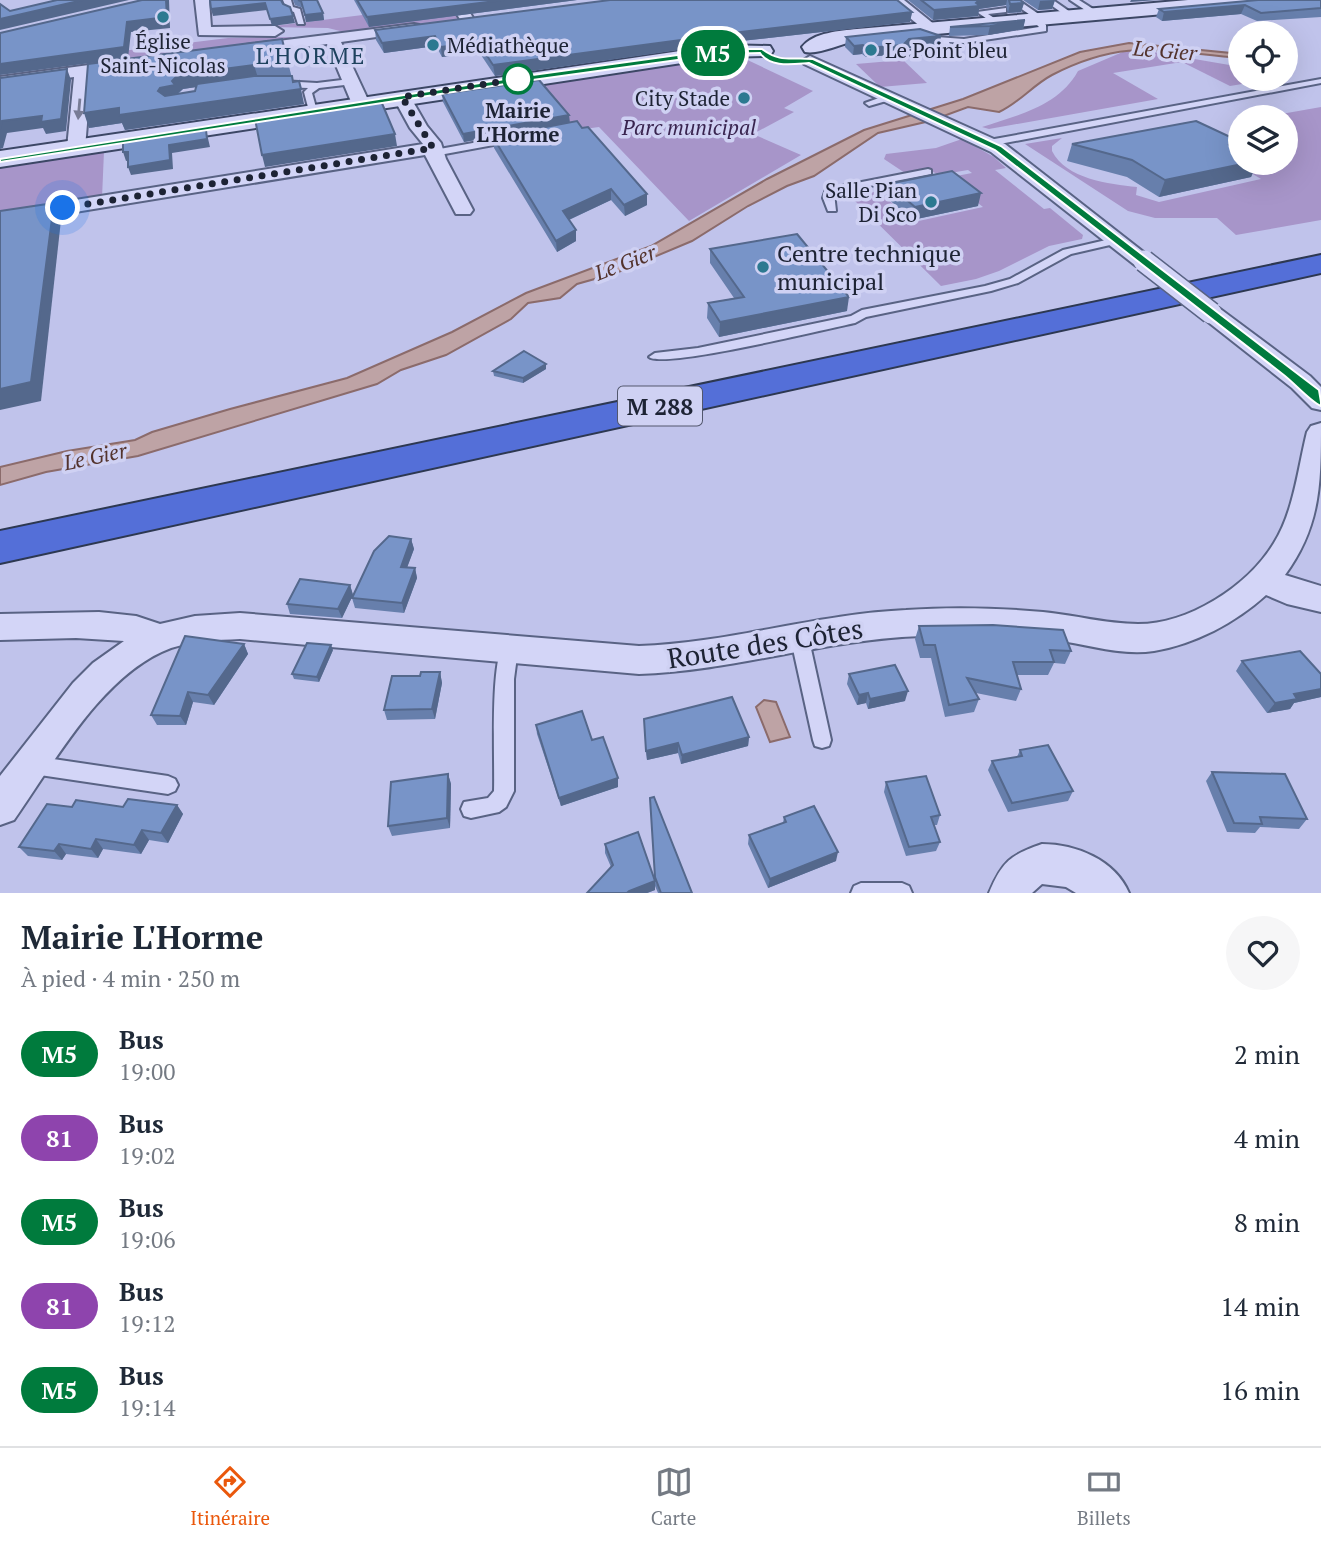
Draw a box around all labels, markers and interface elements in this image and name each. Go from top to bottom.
marker: Église Saint-Nicolas [155,9,171,25]
map controls [1228,21,1298,175]
button: locate [1228,21,1298,91]
place label: Église Saint-Nicolas [100,27,226,79]
line badge: M5 [682,30,744,76]
place label: Médiathèque [447,31,569,59]
water label: Le Gier [1131,33,1199,67]
place label: Le Point bleu [885,36,1008,64]
marker: Médiathèque [425,37,441,53]
text: M5 [695,37,731,69]
district label: L'HORME [256,40,366,71]
marker: Le Point bleu [863,42,879,58]
marker: Mairie L'Horme [503,64,533,94]
place label: City Stade [635,84,730,112]
marker: City Stade [736,90,752,106]
place label: Mairie L'Horme [476,96,560,148]
one-way arrow [73,99,84,121]
button: layers [1228,105,1298,175]
park label: Parc municipal [621,113,756,141]
place label: Salle Pian Di Sco [825,176,918,228]
your location [45,190,80,225]
marker: Salle Pian Di Sco [923,194,939,210]
water label: Le Gier [589,237,661,287]
place label: Centre technique municipal [777,237,961,297]
marker: Centre technique municipal [755,259,771,275]
road number: M 288 [618,386,702,426]
water label: Le Gier [60,436,130,477]
street label: Route des Côtes [664,609,866,677]
text: Mairie L'Horme [21,915,263,958]
button: heart [1226,916,1300,990]
text: À pied · 4 min · 250 m [21,963,240,994]
text: Bus [119,1022,164,1056]
text: 2 min [1234,1037,1300,1071]
text: M5 [42,1038,77,1070]
text: 19:00 [119,1056,176,1087]
text: Bus [119,1106,164,1140]
text: 4 min [1234,1121,1300,1155]
text: 81 [46,1122,73,1154]
text: 19:02 [119,1140,176,1171]
text: Bus [119,1190,164,1224]
text: 8 min [1234,1205,1300,1239]
text: M5 [42,1206,77,1238]
text: 19:06 [119,1224,176,1255]
text: Bus [119,1274,164,1308]
text: 14 min [1220,1289,1300,1323]
text: 81 [46,1290,73,1322]
text: 19:12 [119,1308,176,1339]
text: Bus [119,1358,164,1392]
text: 16 min [1220,1373,1300,1407]
text: M5 [42,1374,77,1406]
text: 19:14 [119,1392,176,1423]
tab: Itinéraire [190,1463,270,1530]
tab: Carte [651,1463,696,1530]
tab: Billets [1077,1463,1131,1530]

